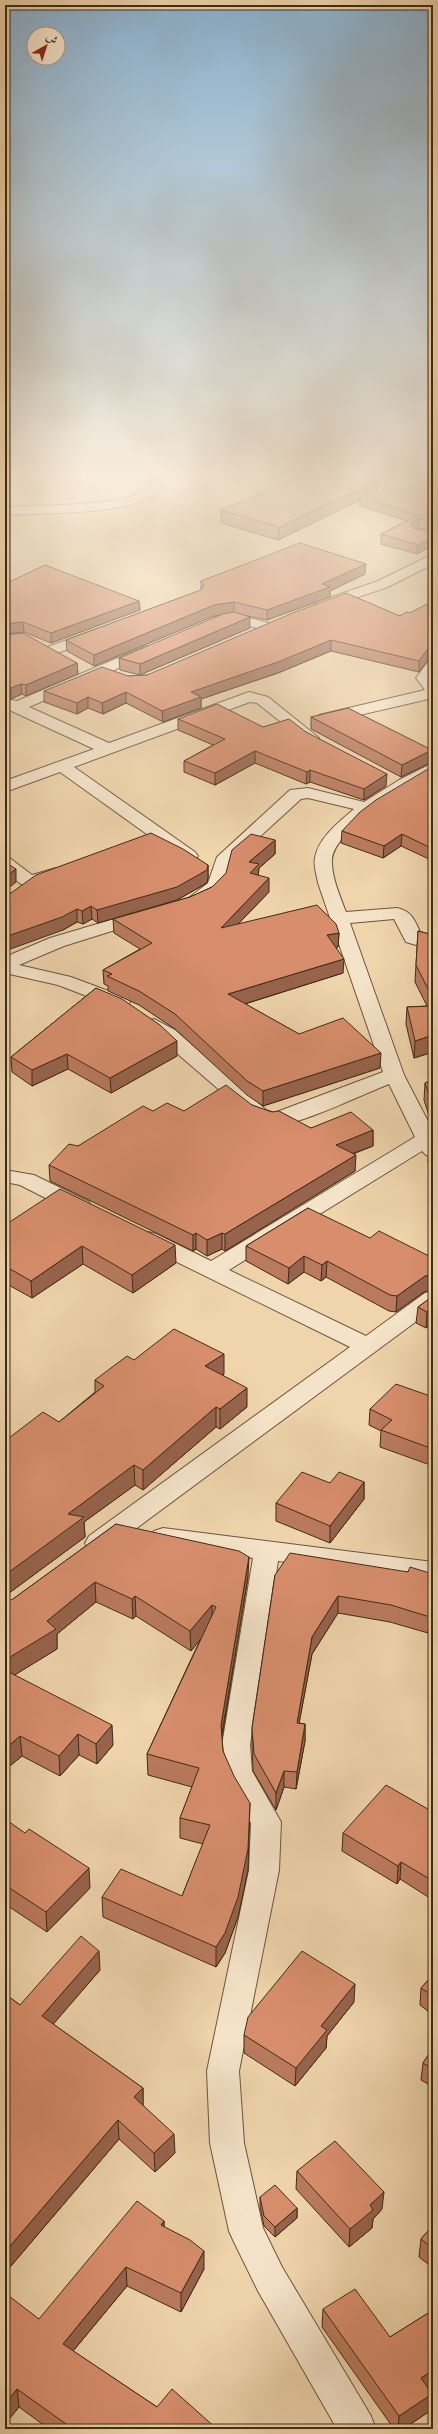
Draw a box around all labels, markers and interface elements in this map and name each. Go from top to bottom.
north arrow [26,26,66,66]
text: ش [42,30,60,49]

